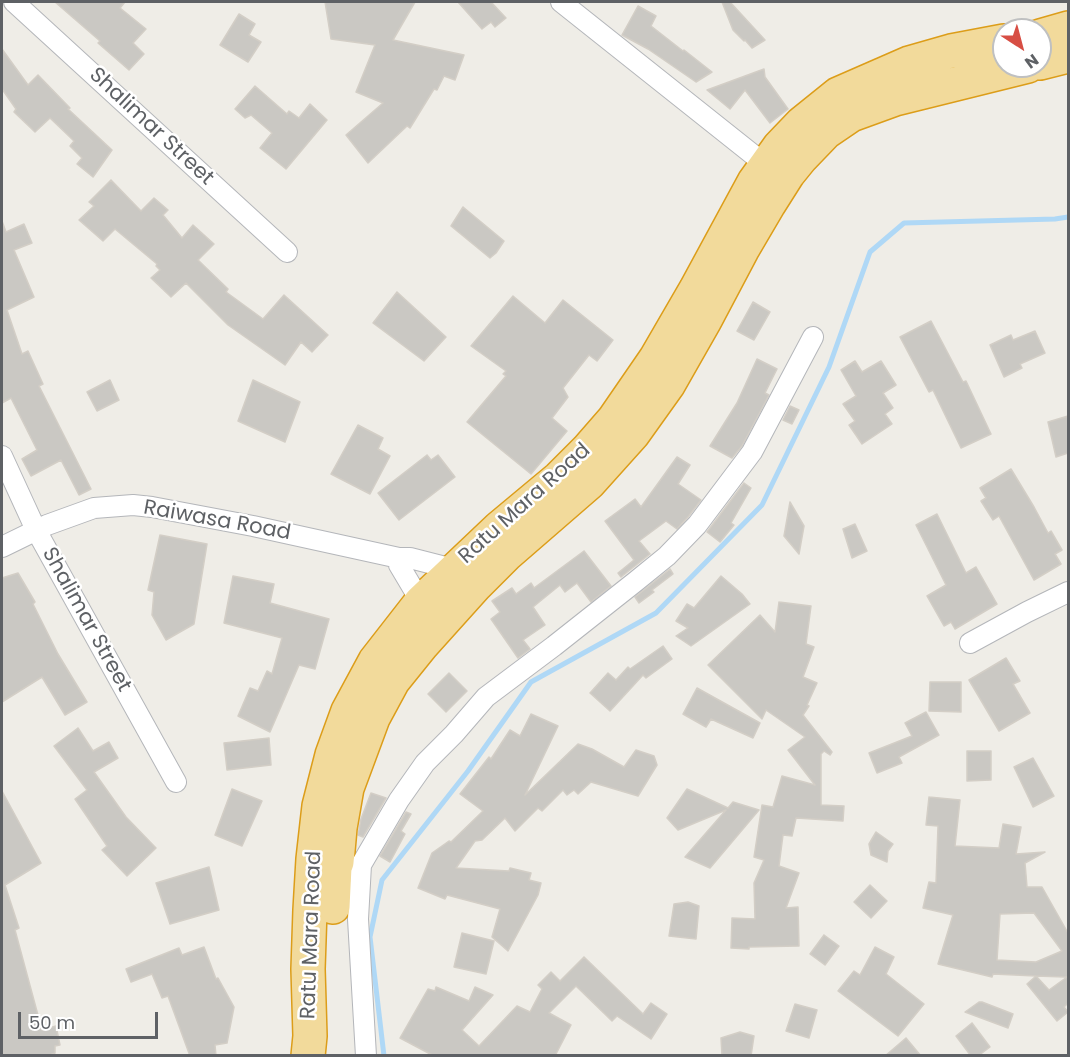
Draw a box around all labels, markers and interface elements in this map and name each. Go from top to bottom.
north arrow [992,18,1052,78]
text: N [1020,49,1043,74]
street label: Shalimar Street [84,63,218,191]
street label: Ratu Mara Road [454,438,596,570]
street label: Raiwasa Road [141,496,293,546]
street label: Shalimar Street [36,543,136,697]
street label: Ratu Mara Road [296,851,328,1019]
scale bar [21,1000,160,1038]
text: 50 m [29,1010,75,1035]

